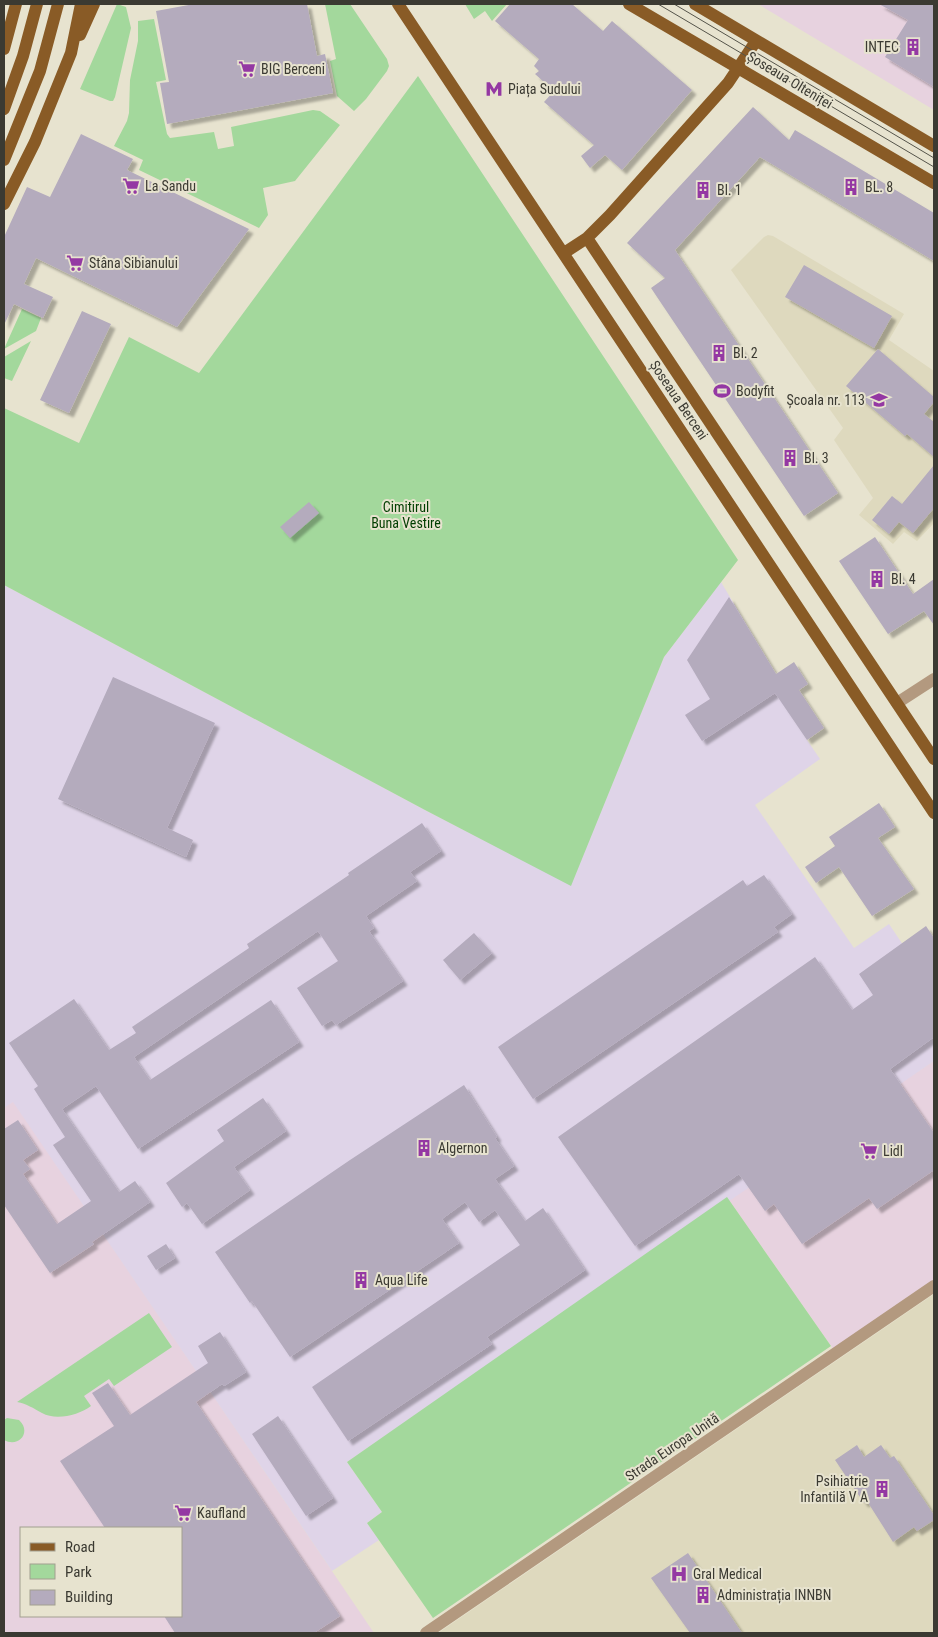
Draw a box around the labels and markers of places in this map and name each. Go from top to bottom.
building icon: INTEC [903,37,923,57]
place label: INTEC [865,39,899,55]
supermarket icon: BIG Berceni [237,59,257,79]
place label: BIG Berceni [261,61,325,77]
metro station icon: Piața Sudului [484,79,504,99]
place label: Piața Sudului [508,81,581,98]
supermarket icon: La Sandu [121,176,141,196]
building icon: BL. 8 [841,177,861,197]
place label: La Sandu [145,178,196,194]
place label: BL. 8 [865,179,893,195]
building icon: Bl. 1 [693,180,713,200]
place label: Bl. 1 [717,182,742,198]
supermarket icon: Stâna Sibianului [65,253,85,273]
place label: Stâna Sibianului [89,255,178,271]
building icon: Bl. 2 [709,343,729,363]
place label: Bl. 2 [733,345,758,361]
sports icon: Bodyfit [712,381,732,401]
place label: Bodyfit [736,383,774,399]
school or university icon: Școala nr. 113 [869,390,889,410]
place label: Școala nr. 113 [787,392,865,409]
building icon: Bl. 3 [780,448,800,468]
place label: Bl. 3 [804,450,829,466]
building icon: Bl. 4 [867,569,887,589]
place label: Bl. 4 [891,571,916,587]
building icon: Algernon [414,1138,434,1158]
place label: Algernon [438,1140,488,1156]
supermarket icon: Lidl [859,1141,879,1161]
place label: Lidl [883,1143,903,1159]
building icon: Aqua Life [351,1270,371,1290]
place label: Aqua Life [375,1272,428,1288]
place label: Psihiatrie Infantilă V A [800,1473,868,1505]
building icon: Psihiatrie Infantilă V A [872,1479,892,1499]
supermarket icon: Kaufland [173,1503,193,1523]
place label: Kaufland [197,1505,246,1521]
hospital icon: Gral Medical [669,1564,689,1584]
place label: Gral Medical [693,1566,762,1582]
building icon: Administrația INNBN [693,1585,713,1605]
place label: Administrația INNBN [717,1587,831,1604]

